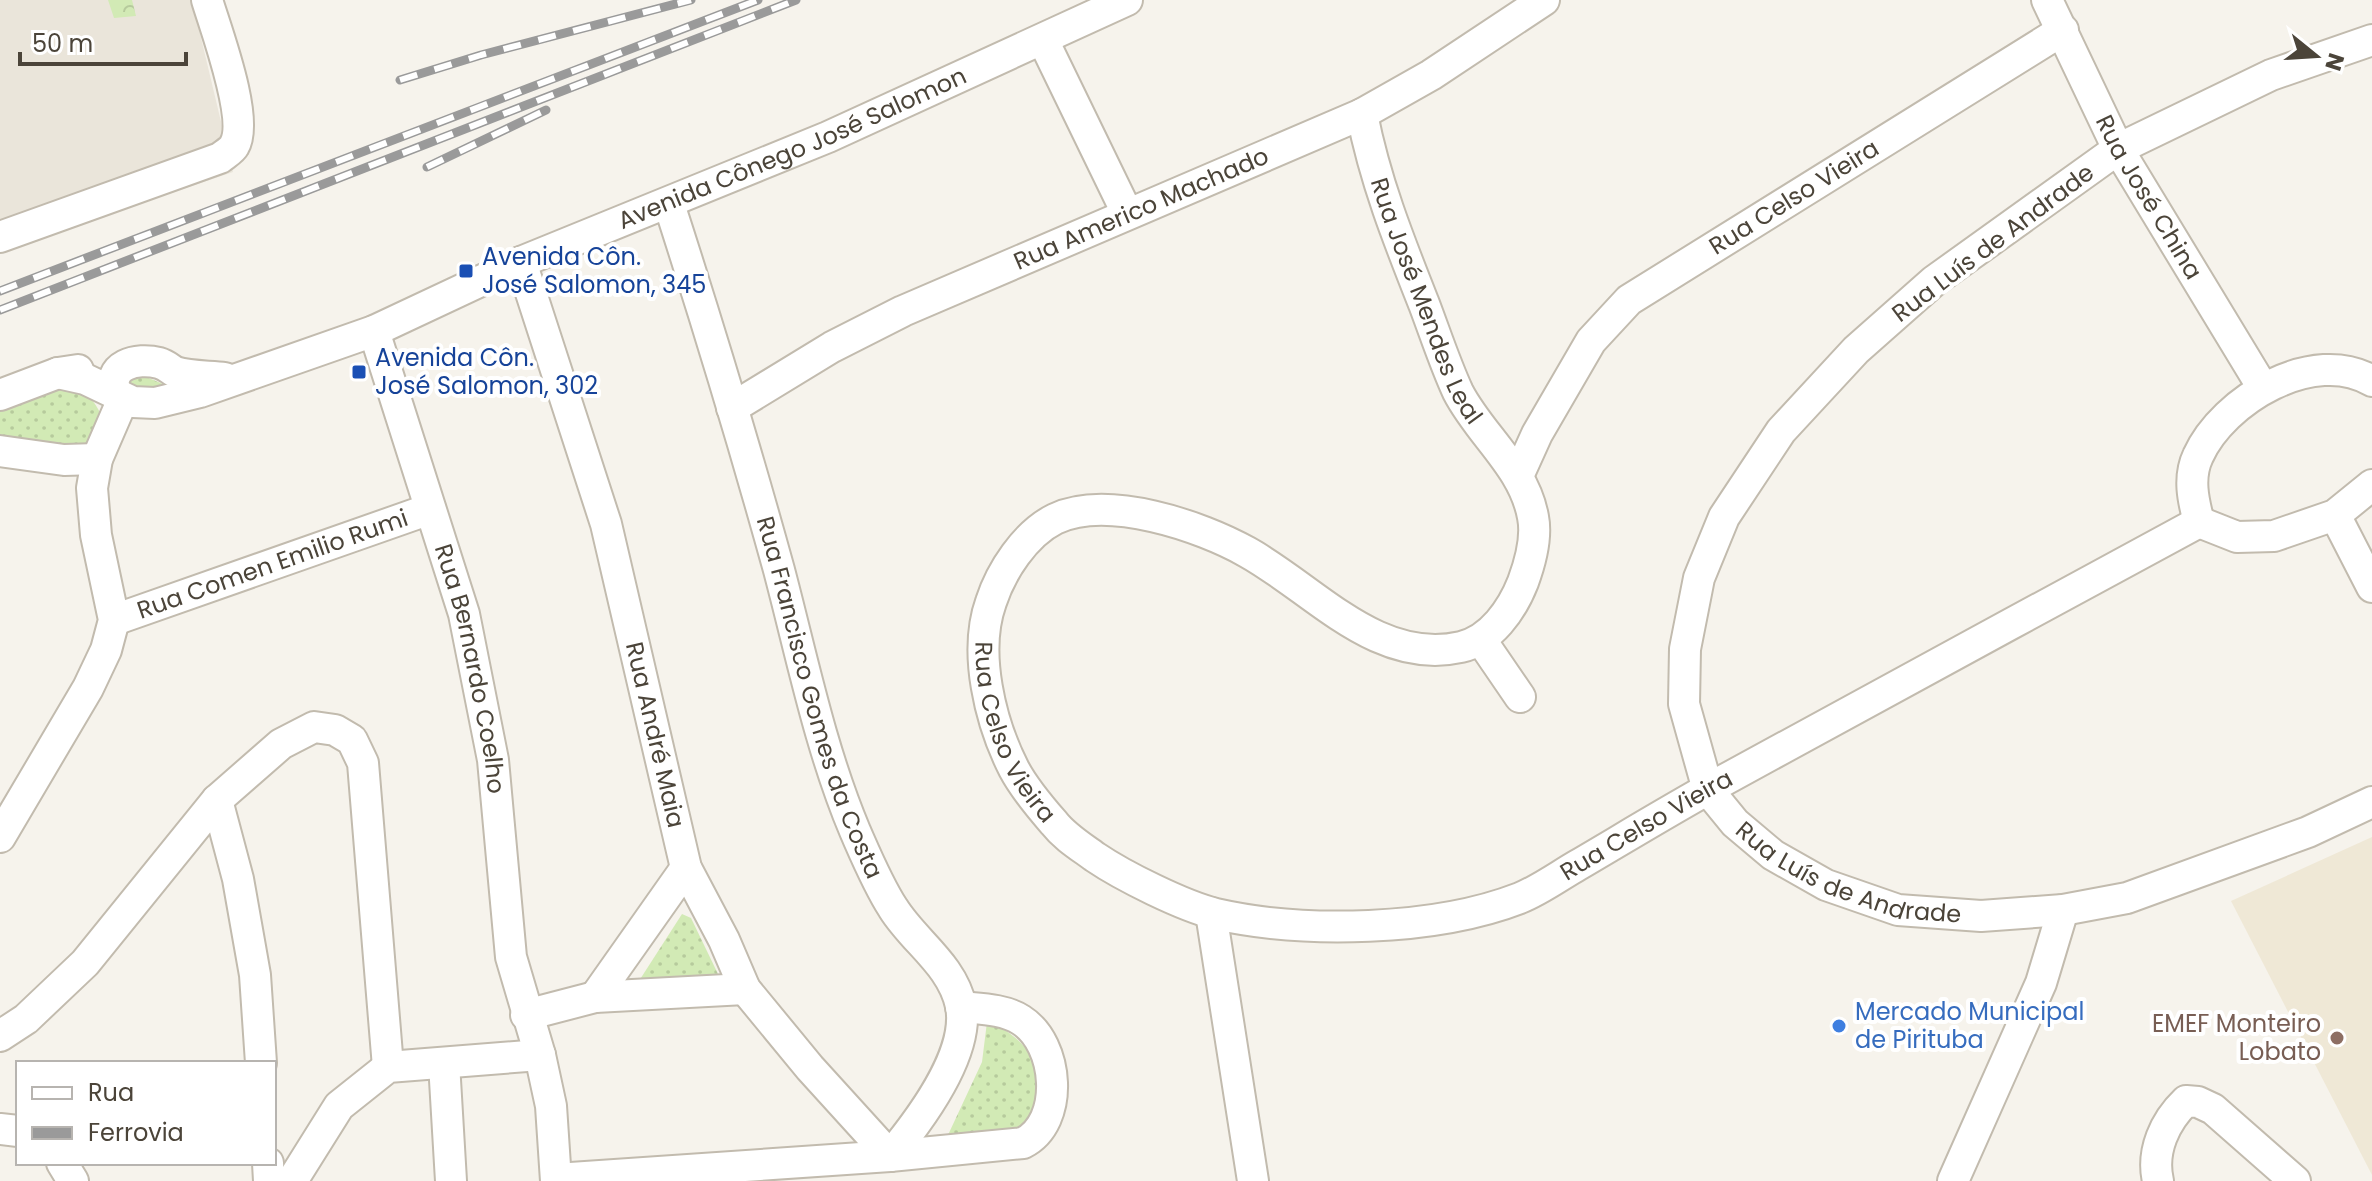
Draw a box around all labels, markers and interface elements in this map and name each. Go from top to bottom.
scale bar [20,16,186,66]
north arrow [2276,16,2356,96]
text: 50 m [32,27,93,60]
text: N [2317,49,2352,75]
street label: Avenida Cônego José Salomon [613,59,971,237]
street label: Rua José China [2088,109,2210,285]
street label: Rua Celso Vieira [1703,131,1885,262]
street label: Rua Americo Machado [1008,139,1274,278]
street label: Rua Luís de Andrade [1885,156,2100,329]
street label: Rua José Mendes Leal [1363,173,1491,431]
place label: Avenida Côn. José Salomon, 345 [482,240,706,301]
marker: Avenida Côn. José Salomon, 345 [457,262,475,280]
place label: Avenida Côn. José Salomon, 302 [375,341,598,402]
marker: Avenida Côn. José Salomon, 302 [350,363,368,381]
street label: Rua Comen Emilio Rumi [132,501,412,627]
street label: Rua Francisco Gomes da Costa [749,512,891,884]
street label: Rua Bernardo Coelho [427,540,513,795]
street label: Rua André Maia [618,639,693,831]
street label: Rua Celso Vieira [967,641,1064,830]
street label: Rua Celso Vieira [1554,762,1738,888]
street label: Rua Luís de Andrade [1729,813,1962,931]
place label: Mercado Municipal de Pirituba [1855,995,2084,1056]
place label: EMEF Monteiro Lobato [2152,1007,2321,1068]
marker: Mercado Municipal de Pirituba [1830,1017,1848,1035]
marker: EMEF Monteiro Lobato [2328,1029,2346,1047]
legend [16,1061,276,1165]
text: Rua [88,1076,134,1109]
text: Ferrovia [88,1116,184,1149]

